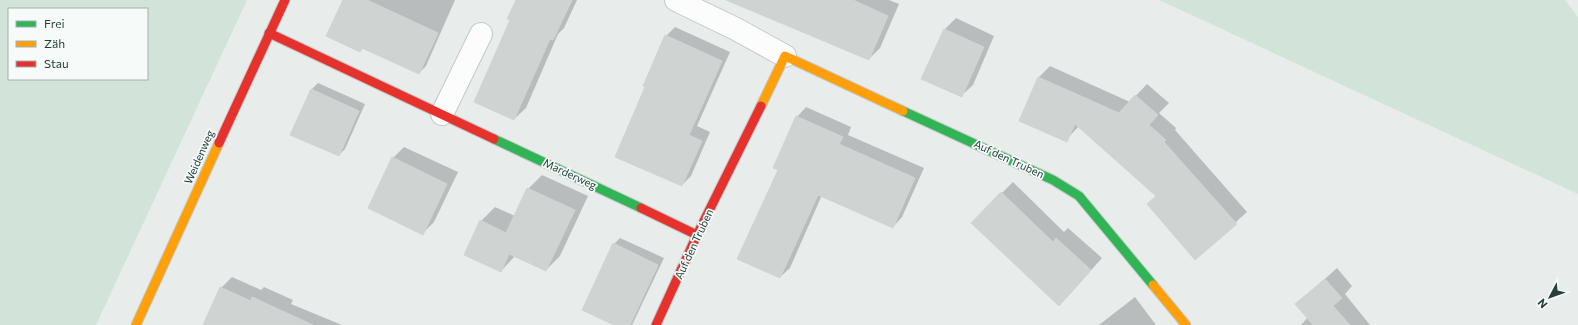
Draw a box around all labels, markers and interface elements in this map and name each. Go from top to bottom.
legend [8,8,148,80]
text: Frei [44,16,65,30]
text: Zäh [44,36,65,50]
text: Stau [44,56,69,70]
street label: Weidenweg [181,128,216,186]
street label: Auf den Truben [972,137,1046,180]
street label: Marderweg [541,156,599,192]
street label: Auf den Truben [672,207,715,281]
north arrow [1530,277,1570,317]
text: N [1534,297,1550,311]

